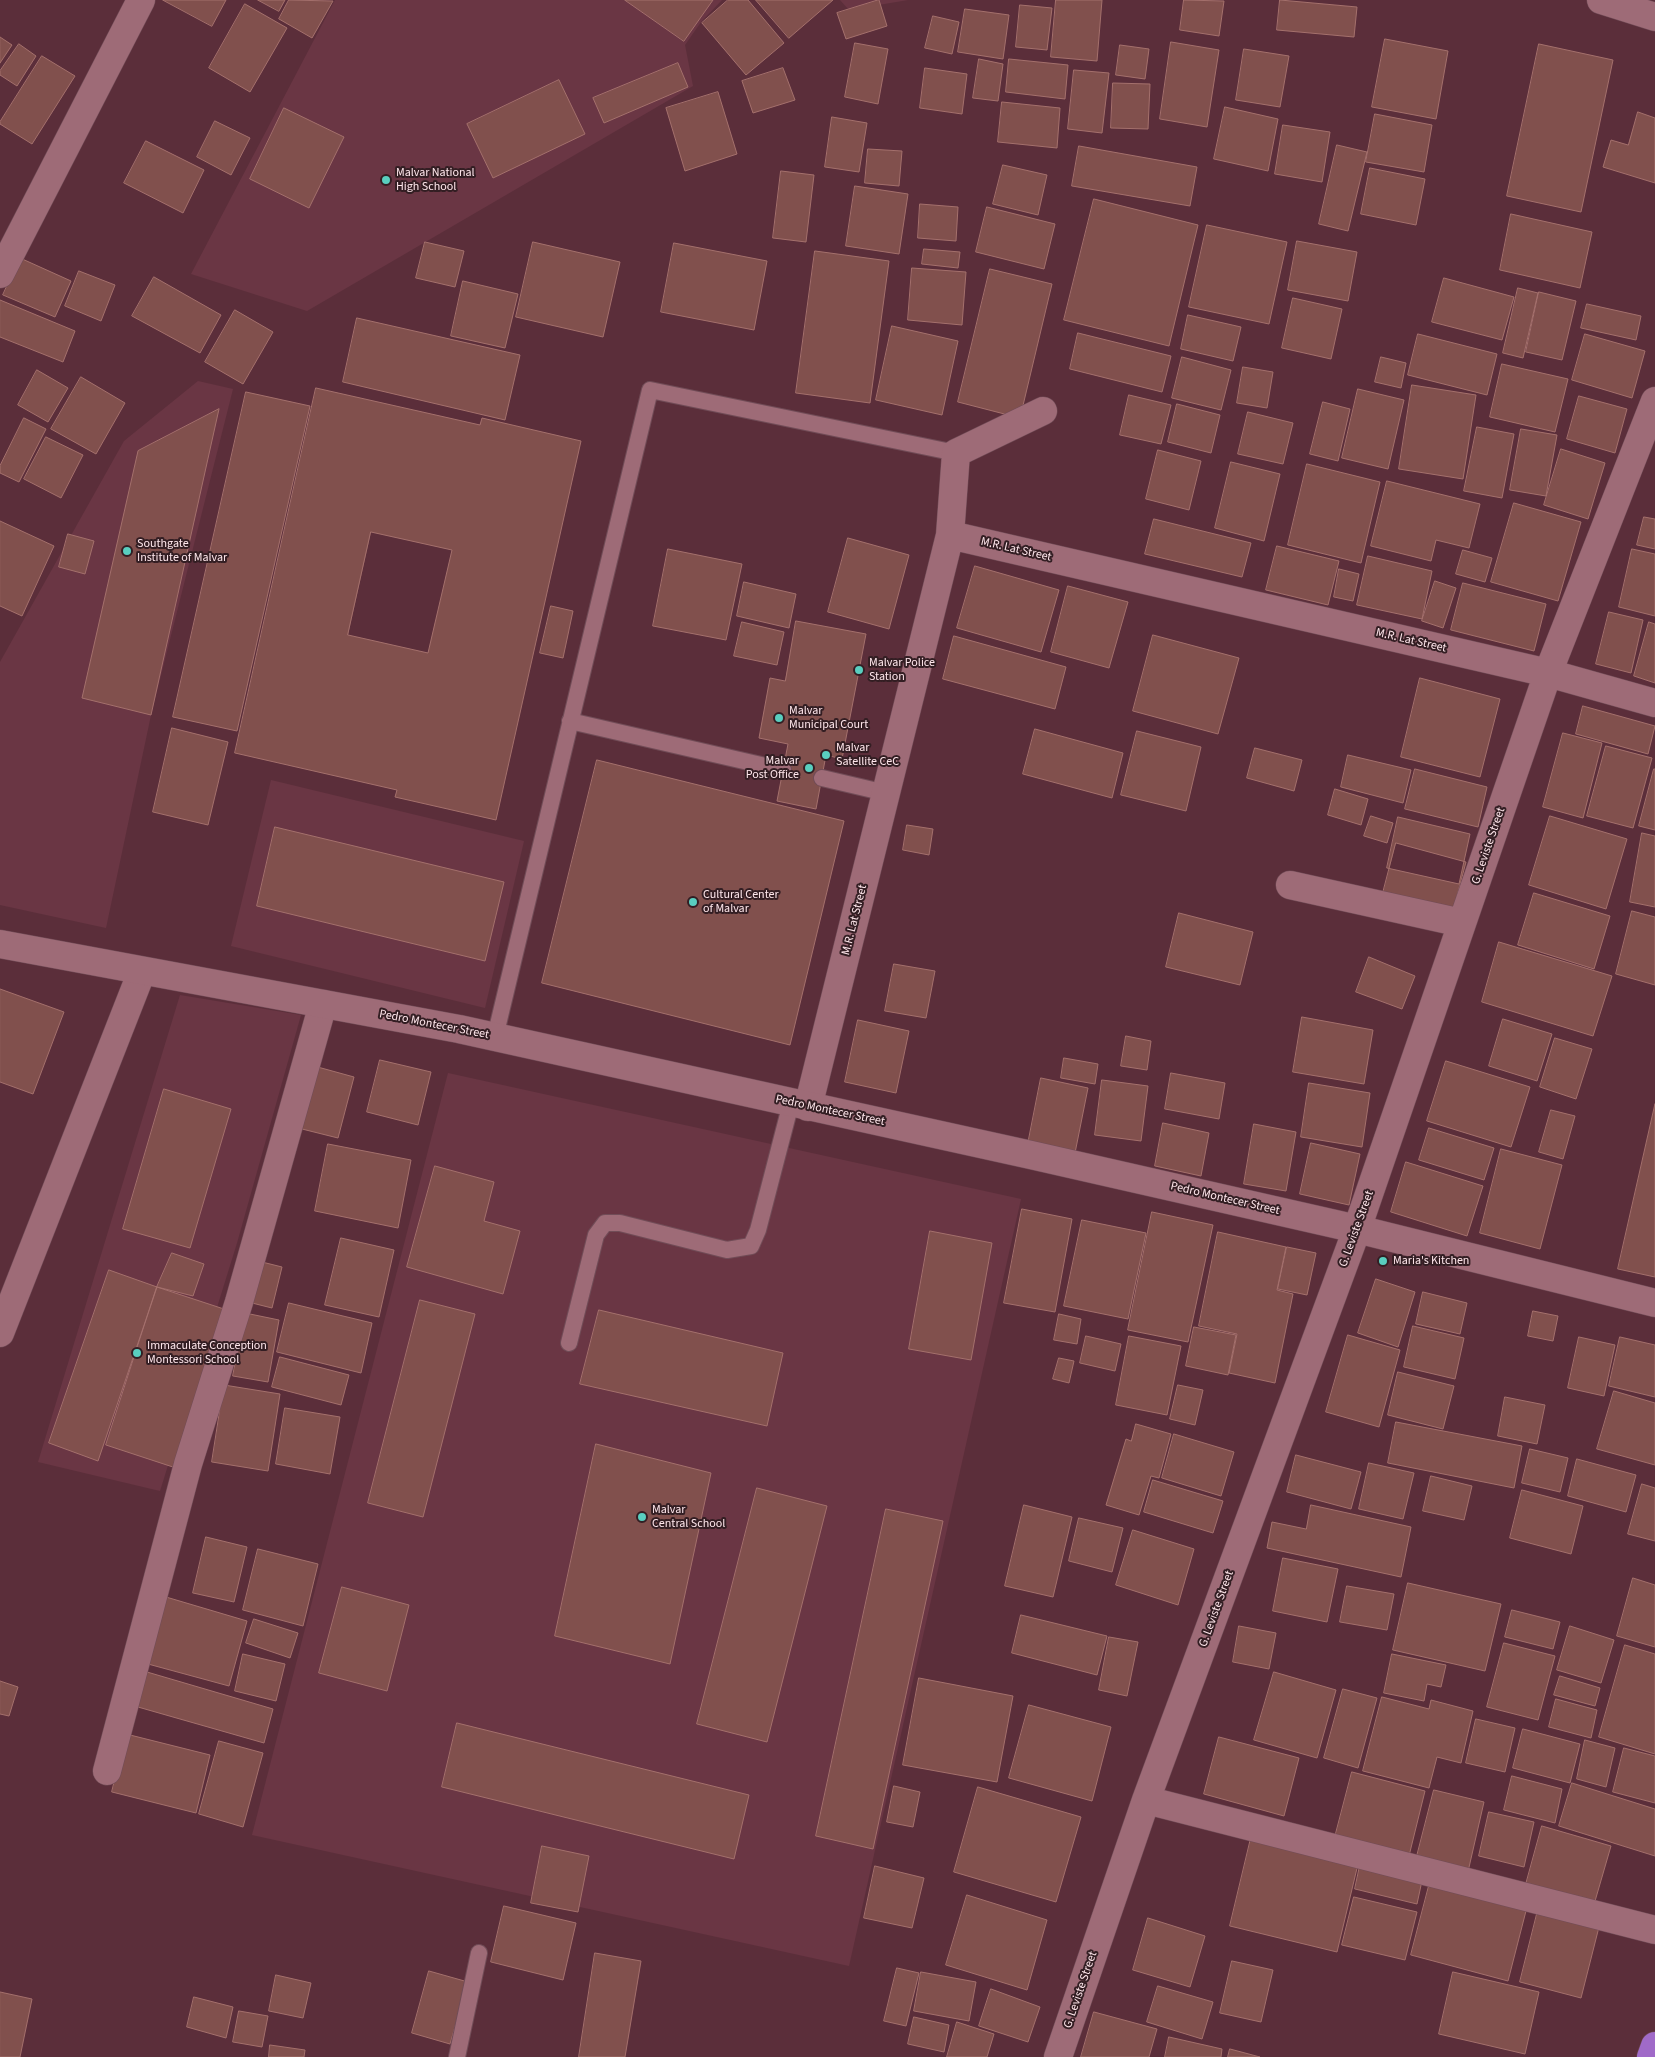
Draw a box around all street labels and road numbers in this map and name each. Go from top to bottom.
street label: M.R. Lat Street [979,535,1053,565]
street label: M.R. Lat Street [1374,626,1448,656]
street label: G. Leviste Street [1469,806,1509,886]
street label: M.R. Lat Street [839,883,871,957]
street label: Pedro Montecer Street [378,1007,490,1043]
street label: Pedro Montecer Street [774,1092,886,1130]
street label: Pedro Montecer Street [1169,1179,1281,1219]
street label: G. Leviste Street [1337,1189,1377,1269]
street label: G. Leviste Street [1197,1569,1237,1649]
street label: G. Leviste Street [1061,1950,1101,2030]

